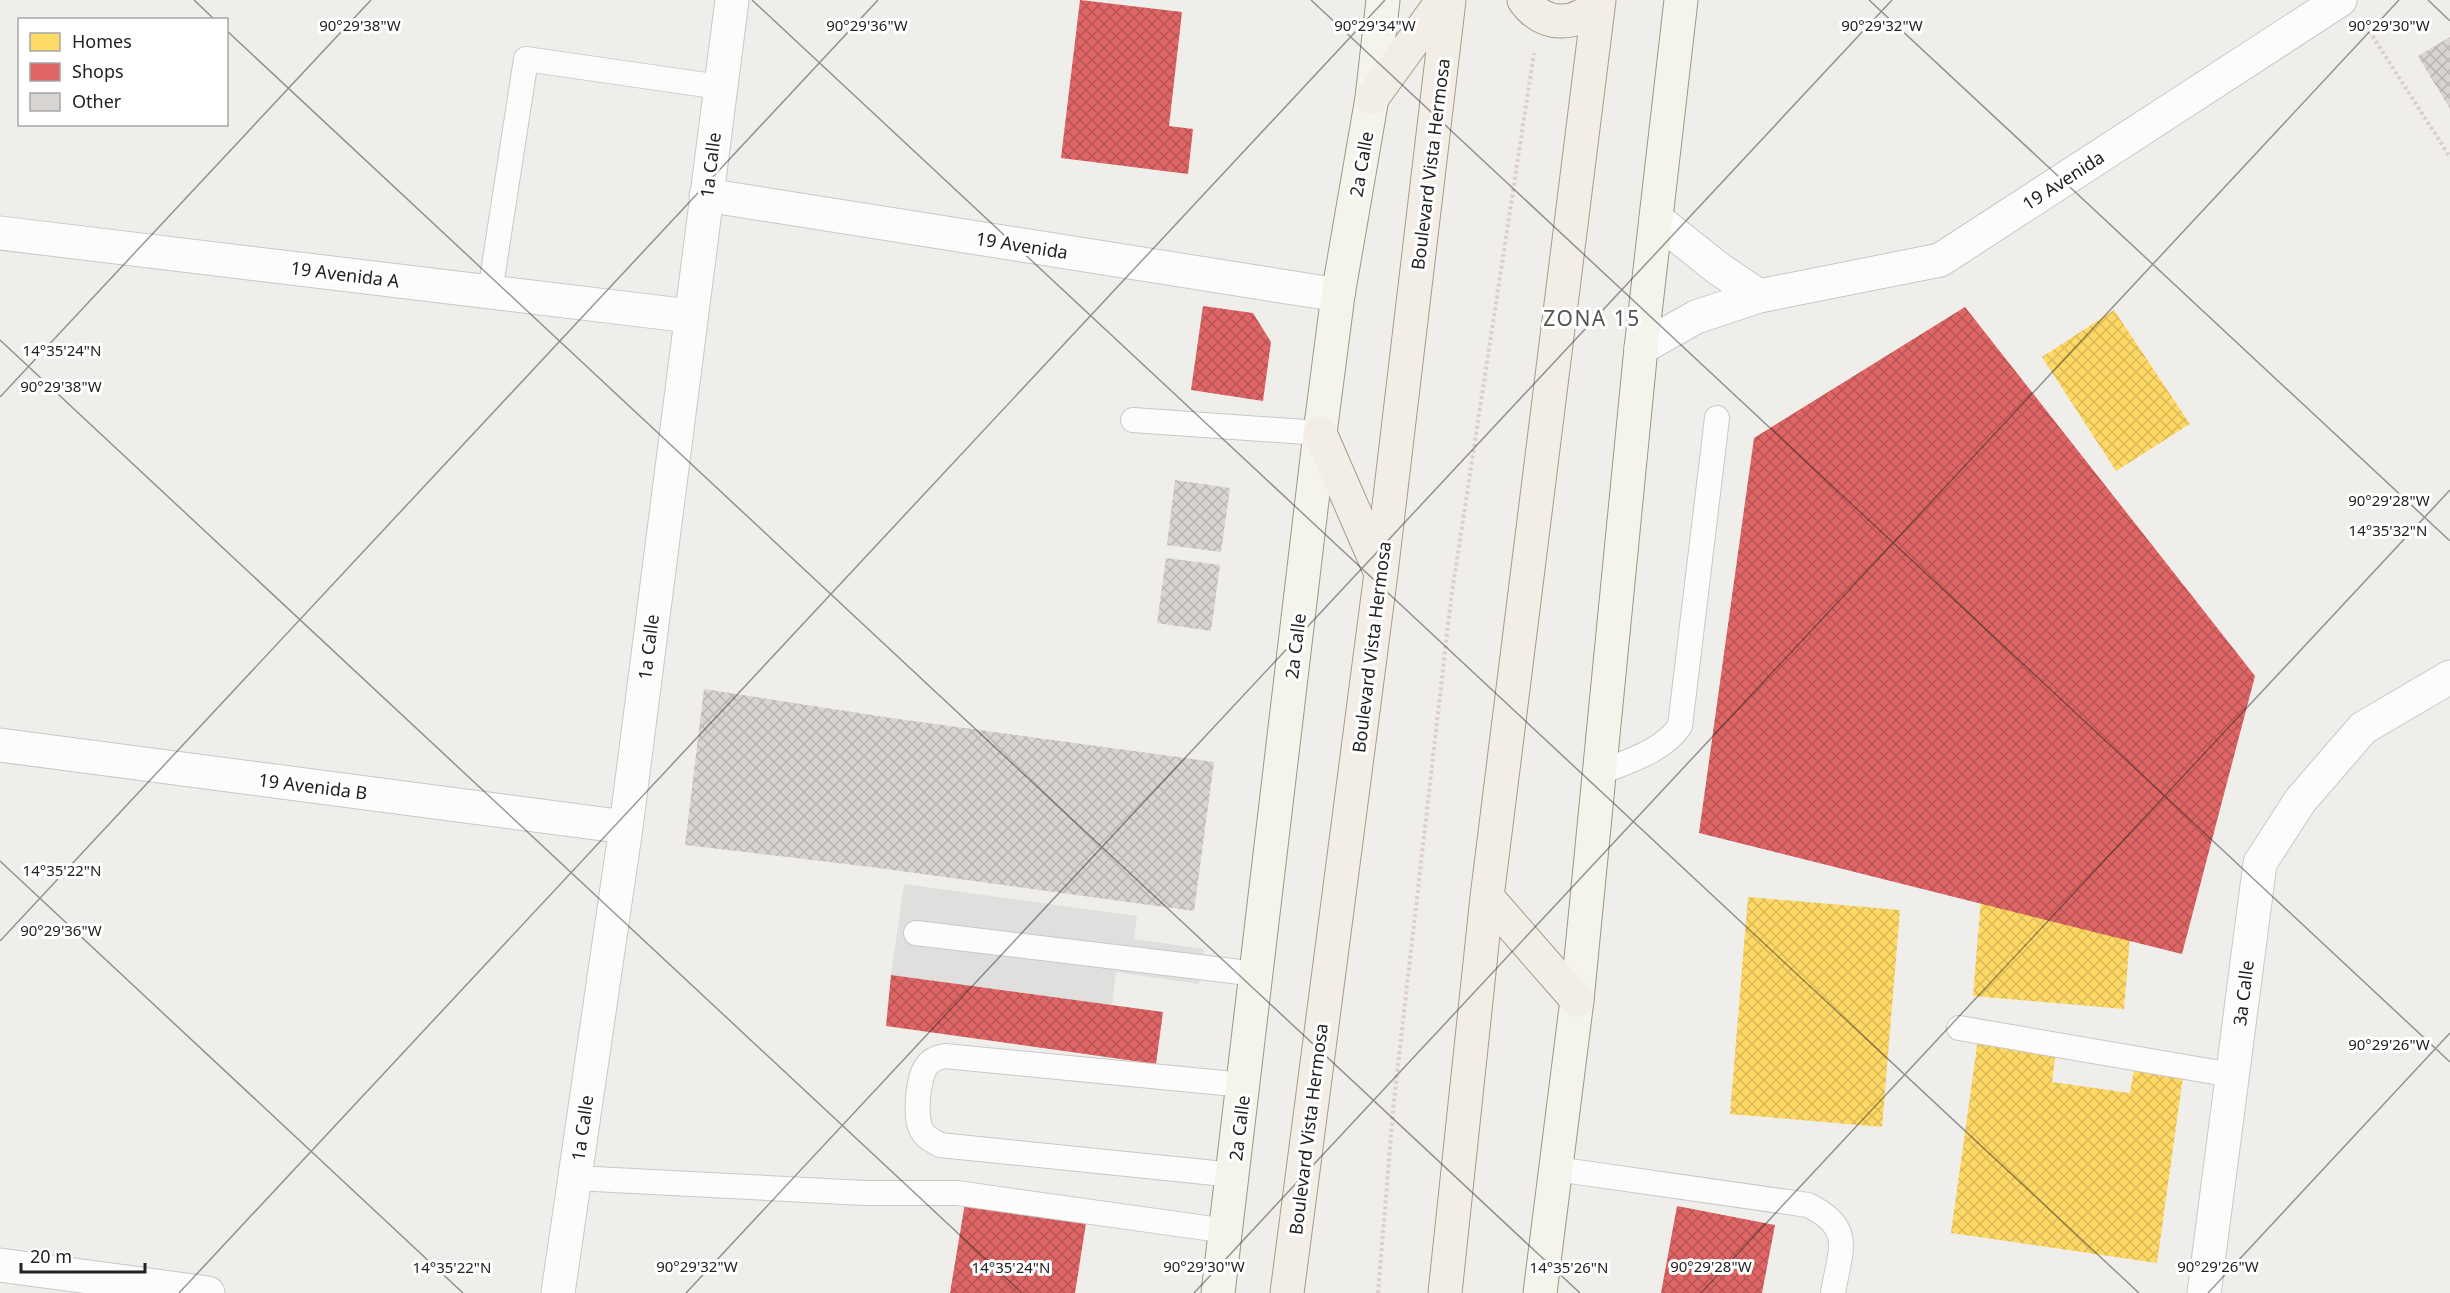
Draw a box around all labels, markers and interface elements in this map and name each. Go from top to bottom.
text: 90°29'38"W [319,15,401,35]
text: 90°29'36"W [826,15,908,35]
text: 90°29'34"W [1334,15,1416,35]
text: 90°29'32"W [1841,15,1923,35]
text: 90°29'30"W [2348,15,2430,35]
legend [18,18,228,126]
text: Homes [72,29,132,53]
street label: Boulevard Vista Hermosa [1405,57,1455,271]
text: Shops [72,59,124,83]
text: Other [72,89,122,113]
street label: 2a Calle [1343,129,1379,199]
street label: 1a Calle [694,131,726,199]
street label: 19 Avenida [2017,145,2109,215]
street label: 19 Avenida [974,226,1070,264]
street label: 19 Avenida A [289,255,401,293]
district label: ZONA 15 [1543,304,1641,332]
text: 14°35'24"N [23,340,101,360]
text: 90°29'38"W [20,376,102,396]
text: 90°29'28"W [2348,490,2430,510]
text: 14°35'32"N [2349,520,2427,540]
street label: Boulevard Vista Hermosa [1346,540,1396,754]
street label: 2a Calle [1279,612,1311,680]
street label: 1a Calle [632,613,664,681]
street label: 19 Avenida B [257,767,369,805]
text: 14°35'22"N [23,860,101,880]
text: 90°29'36"W [20,920,102,940]
street label: 3a Calle [2227,959,2259,1027]
street label: Boulevard Vista Hermosa [1283,1022,1333,1236]
text: 90°29'26"W [2348,1034,2430,1054]
street label: 1a Calle [566,1094,598,1162]
street label: 2a Calle [1223,1094,1255,1162]
scale bar [21,1236,146,1274]
text: 20 m [30,1244,72,1268]
text: 90°29'32"W [656,1256,738,1276]
text: 90°29'30"W [1163,1256,1245,1276]
text: 90°29'28"W [1670,1256,1752,1276]
text: 90°29'26"W [2177,1256,2259,1276]
text: 14°35'22"N [413,1257,491,1277]
text: 14°35'24"N [972,1257,1050,1277]
text: 14°35'26"N [1530,1257,1608,1277]

